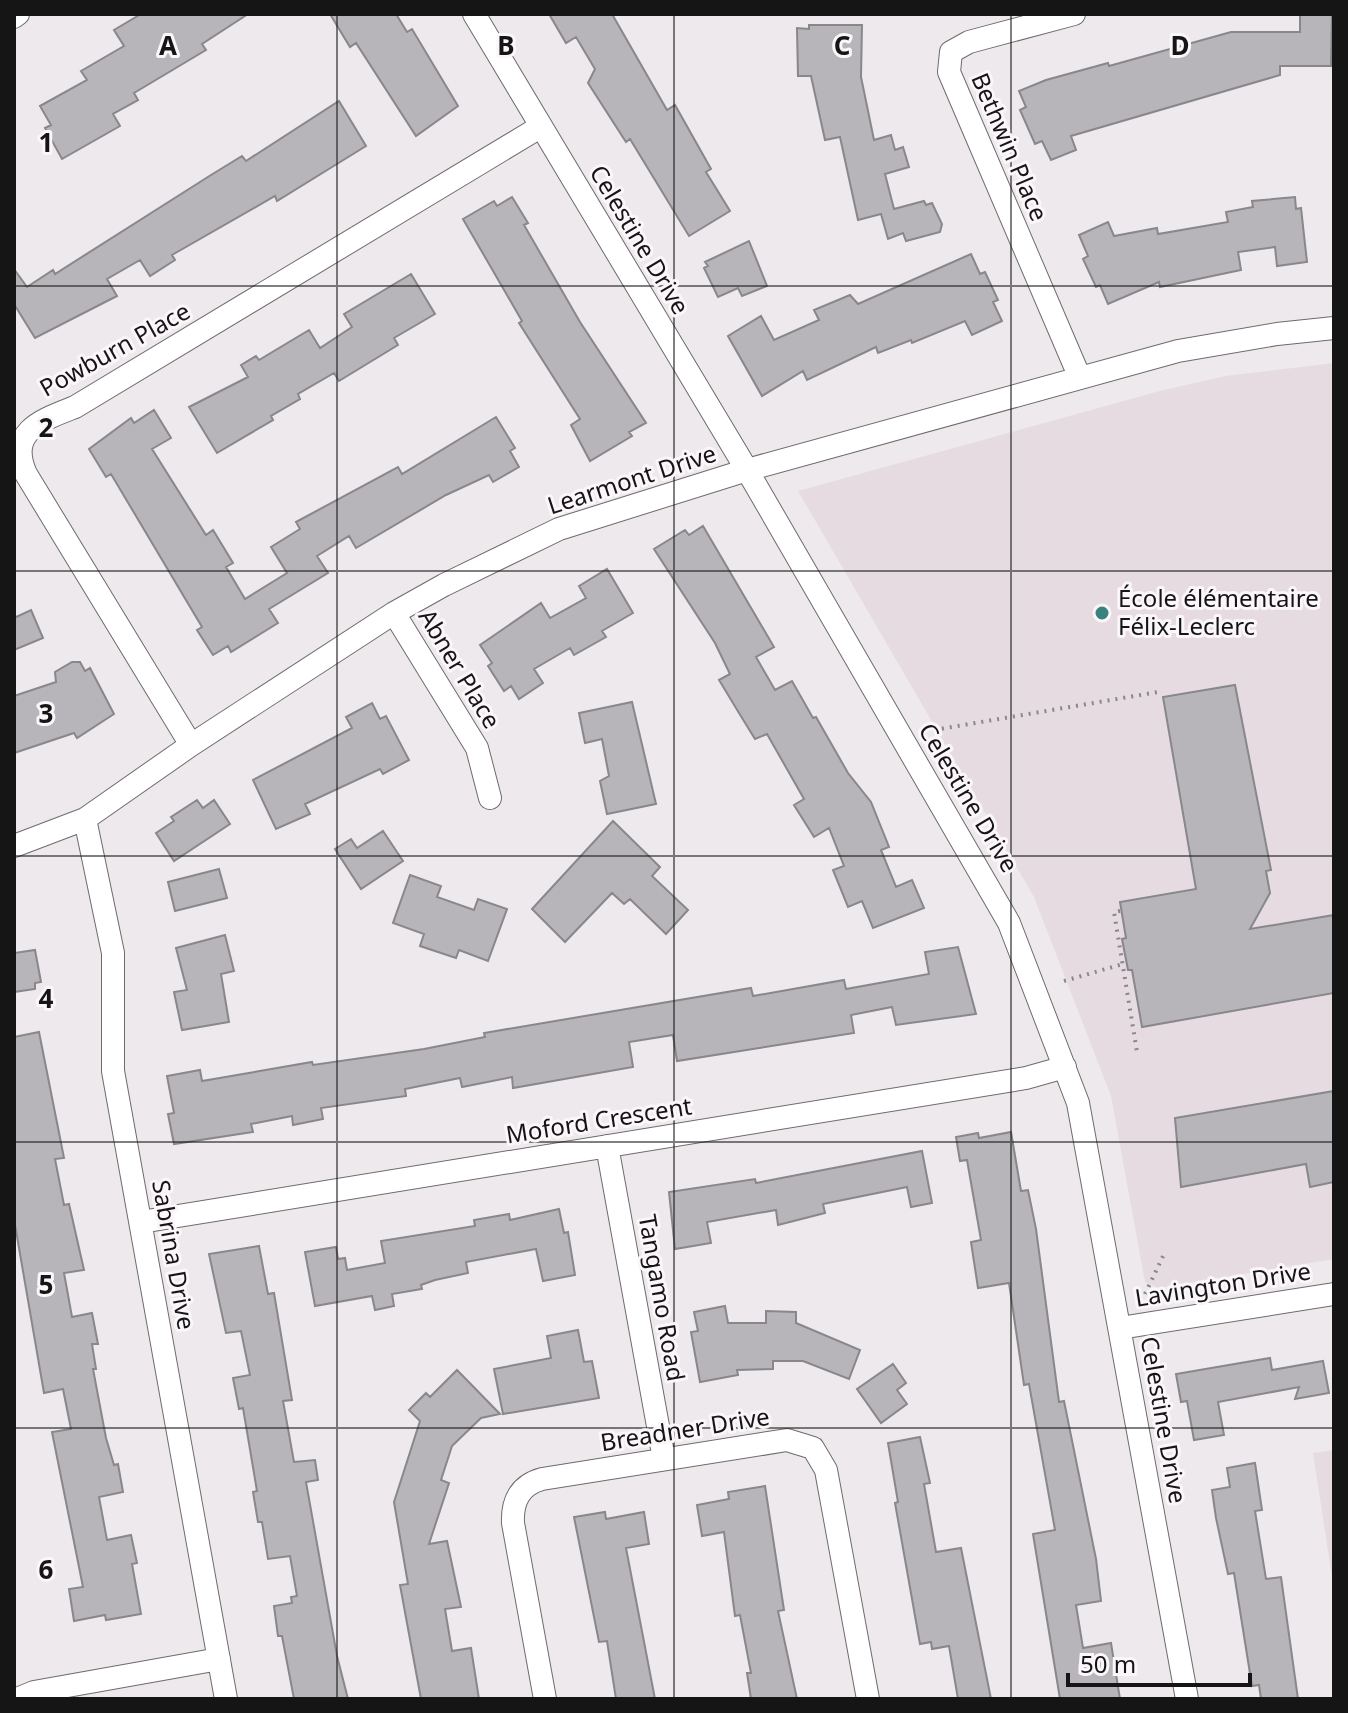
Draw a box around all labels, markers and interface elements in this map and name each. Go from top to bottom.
text: A [159,27,177,63]
text: B [497,27,515,63]
text: C [834,27,850,63]
text: D [1170,27,1190,63]
street label: Bethwin Place [964,67,1056,226]
text: 1 [39,124,53,160]
street label: Celestine Drive [583,158,698,320]
street label: Powburn Place [33,294,195,404]
text: 2 [39,409,54,445]
street label: Learmont Drive [543,436,720,521]
place label: École élémentaire Félix-Leclerc [1118,581,1319,642]
street label: Abner Place [412,602,509,734]
marker: École élémentaire Félix-Leclerc [1093,604,1111,622]
text: 3 [39,695,53,731]
street label: Celestine Drive [912,716,1027,878]
text: 4 [39,980,54,1016]
street label: Moford Crescent [503,1088,694,1150]
street label: Sabrina Drive [145,1177,204,1332]
street label: Tangamo Road [632,1212,693,1384]
street label: Lavington Drive [1132,1253,1313,1314]
text: 5 [39,1266,53,1302]
street label: Celestine Drive [1134,1334,1195,1506]
street label: Breadner Drive [598,1399,772,1458]
text: 6 [39,1551,54,1587]
scale bar [1068,1637,1250,1687]
text: 50 m [1080,1647,1136,1680]

